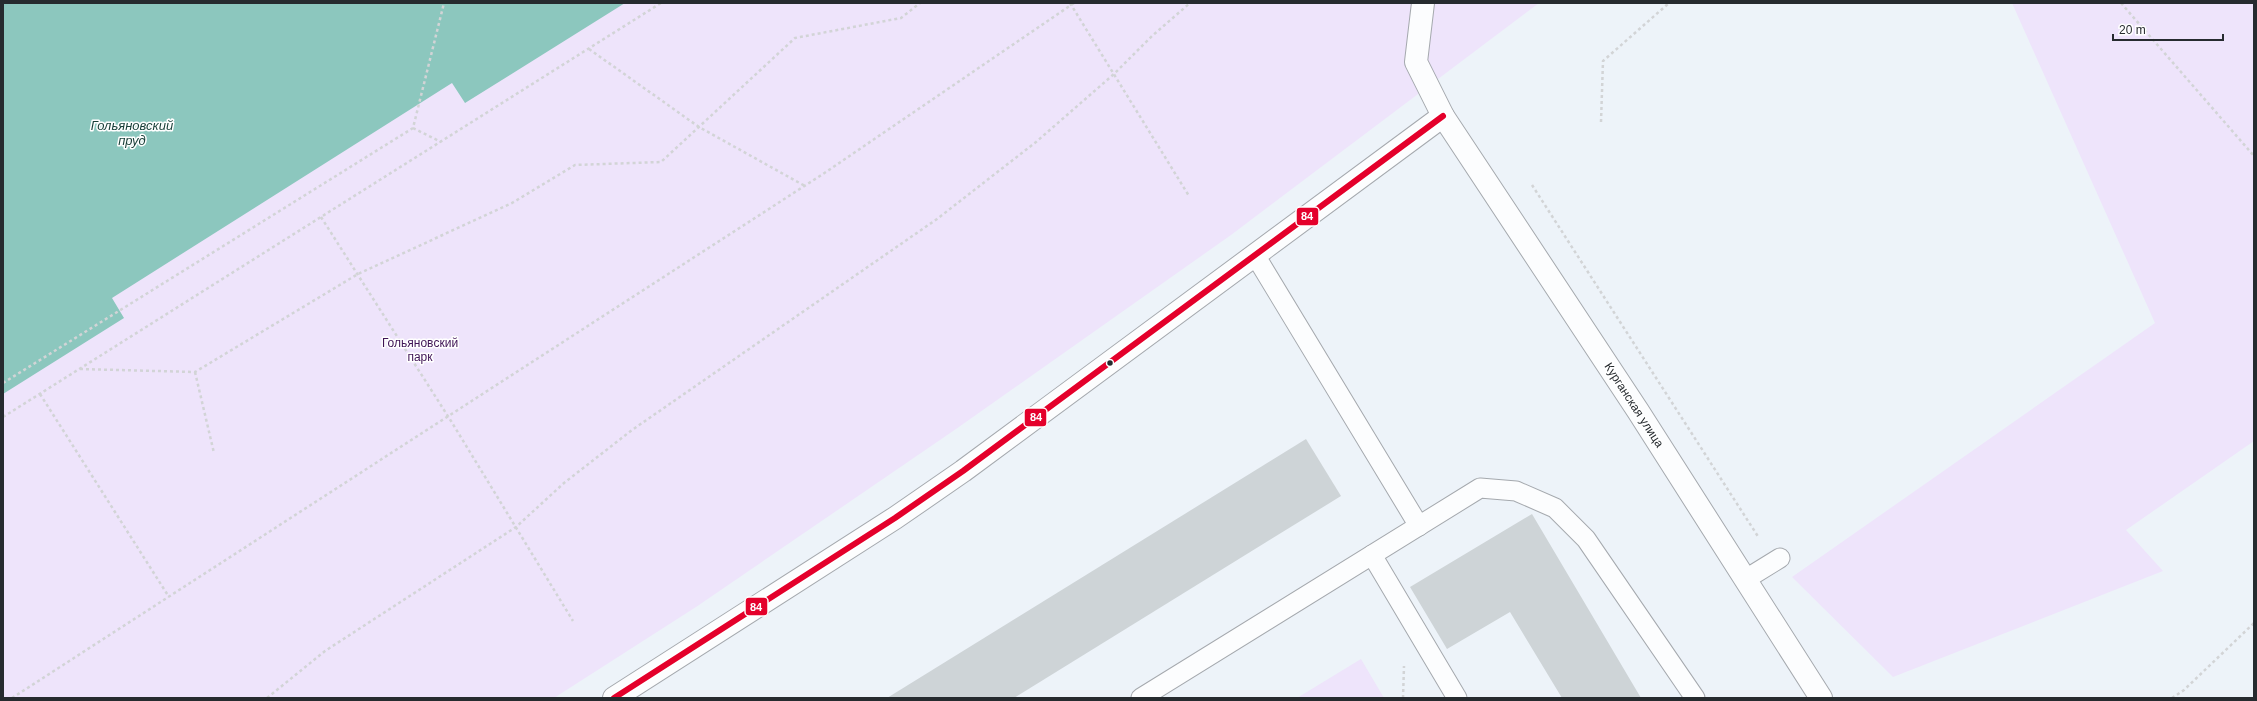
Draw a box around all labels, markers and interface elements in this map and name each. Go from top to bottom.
scale bar [2113,16,2223,42]
text: 20 m [2119,23,2146,37]
water label: Гольяновский пруд [91,118,173,148]
line badge: 84 [1296,207,1319,226]
text: 84 [1301,210,1314,222]
park label: Гольяновcкий парк [382,336,458,364]
unlabelled marker [1105,358,1115,368]
street label: Курганская улица [1601,360,1667,450]
line badge: 84 [1024,408,1047,427]
text: 84 [1030,411,1043,423]
line badge: 84 [745,597,768,616]
text: 84 [750,601,763,613]

